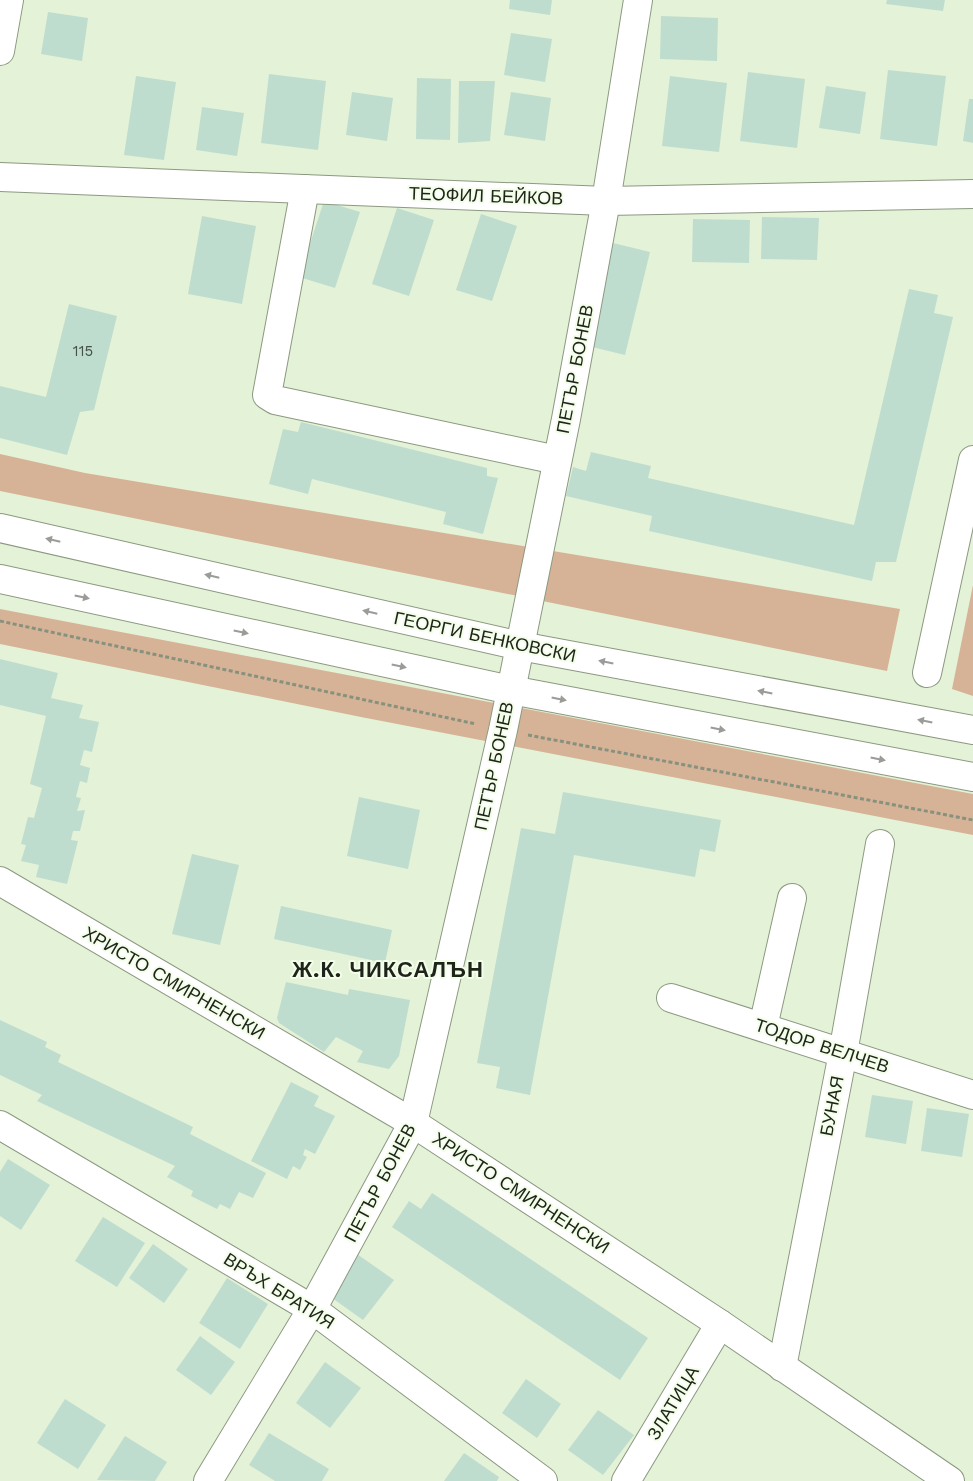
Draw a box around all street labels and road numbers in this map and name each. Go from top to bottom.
street label: ТЕОФИЛ БЕЙКОВ [408,182,564,209]
street label: ПЕТЪР БОНЕВ [552,303,597,435]
street label: ГЕОРГИ БЕНКОВСКИ [392,607,578,666]
street label: ПЕТЪР БОНЕВ [470,700,517,832]
street label: ХРИСТО СМИРНЕНСКИ [79,922,269,1043]
street label: ТОДОР ВЕЛЧЕВ [752,1014,892,1077]
street label: БУНАЯ [815,1074,848,1138]
street label: ПЕТЪР БОНЕВ [340,1120,420,1246]
street label: ХРИСТО СМИРНЕНСКИ [429,1127,614,1258]
street label: ВРЪХ БРАТИЯ [220,1248,338,1333]
street label: ЗЛАТИЦА [642,1362,703,1443]

